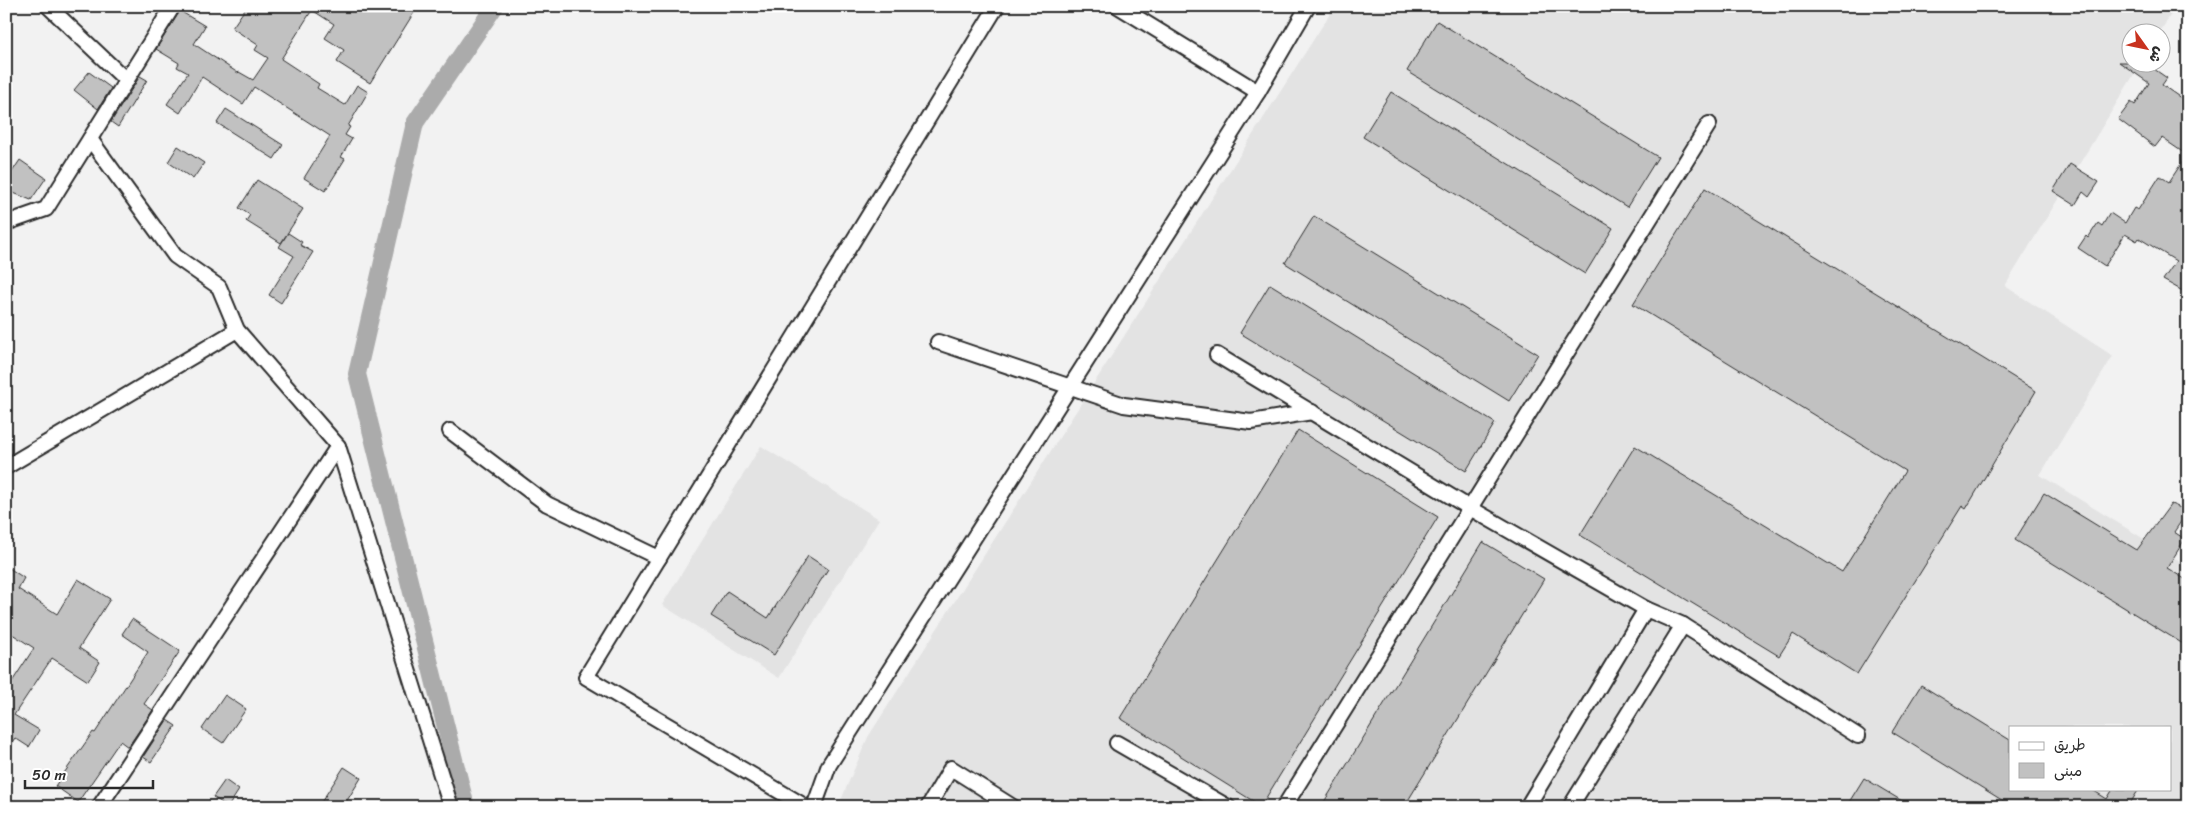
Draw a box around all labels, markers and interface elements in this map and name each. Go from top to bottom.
north arrow [2122,22,2172,72]
text: ش [2142,42,2171,68]
legend [2009,726,2172,790]
text: طريق [2054,732,2086,758]
scale bar [25,758,152,790]
text: مبنى [2054,758,2082,784]
text: 50 m [32,762,67,788]

